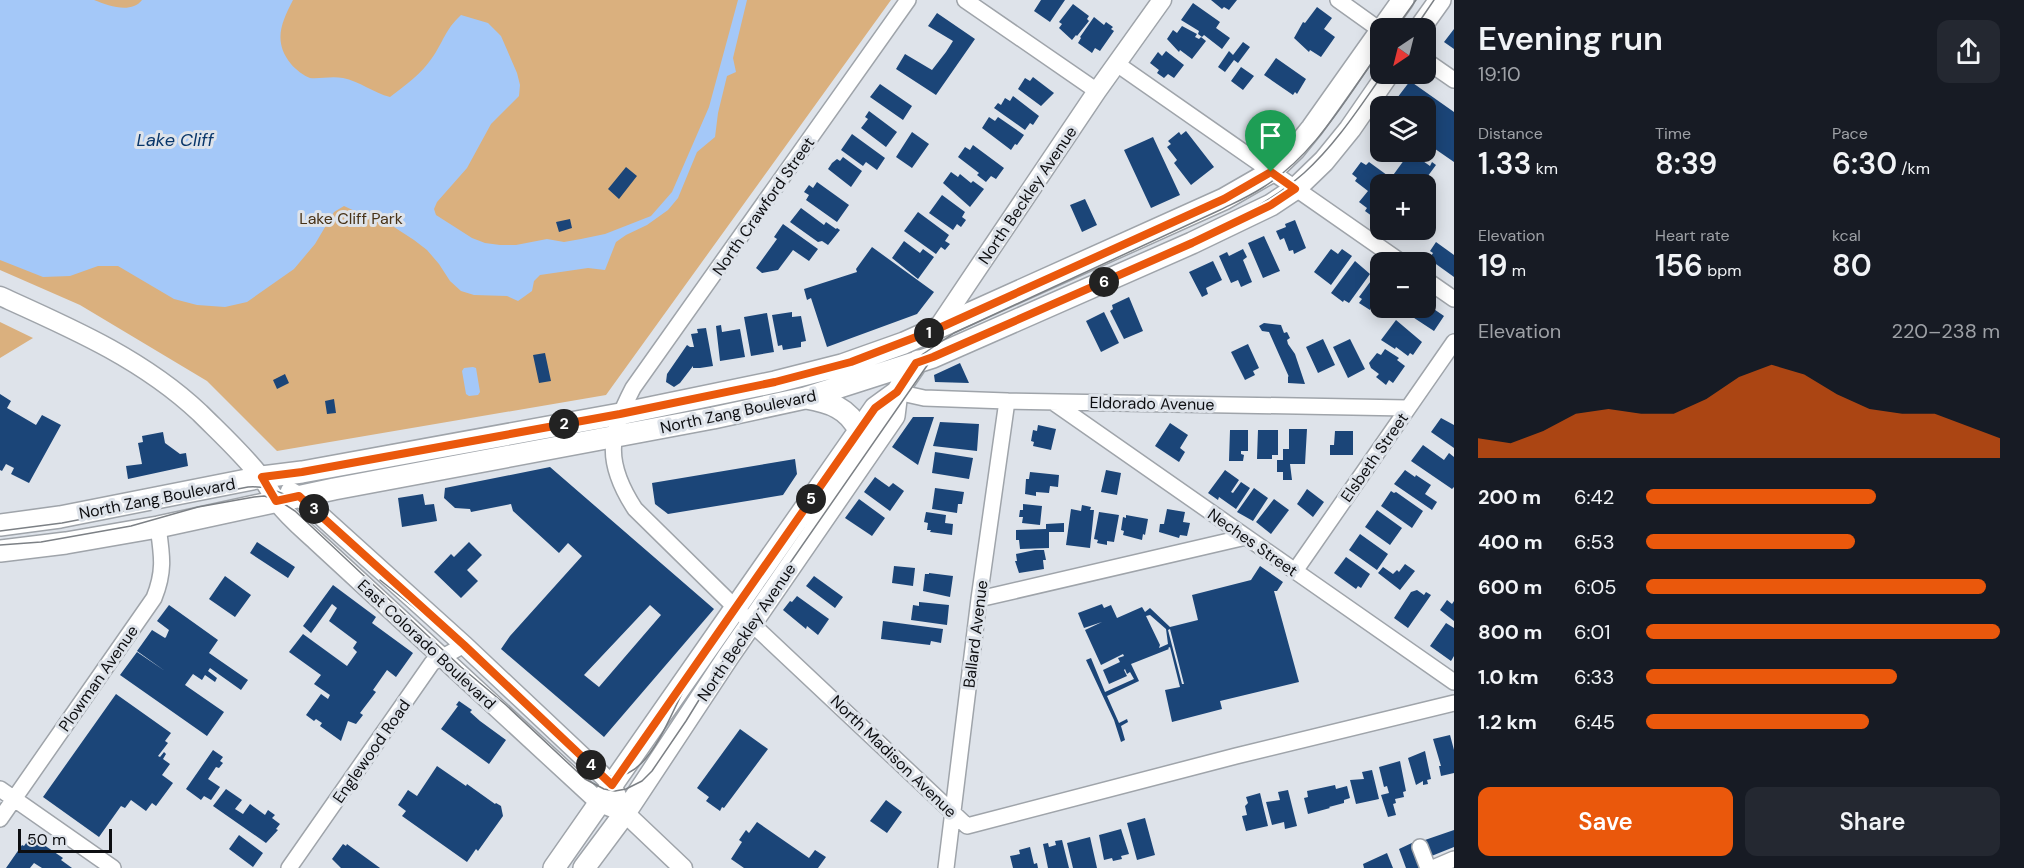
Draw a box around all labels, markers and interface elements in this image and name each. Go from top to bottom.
text: Evening run [1478,17,1663,60]
north arrow [1370,18,1436,84]
map controls [1370,18,1436,318]
button: share [1937,20,2000,83]
text: 19:10 [1478,61,1521,87]
button: layers [1370,96,1436,162]
pin [1245,110,1296,172]
icon: arrive [1254,119,1287,152]
street label: North Beckley Avenue [973,122,1081,268]
text: Distance [1478,123,1543,144]
text: Time [1655,123,1691,144]
text: Pace [1832,123,1868,144]
water label: Lake Cliff [136,128,214,152]
street label: North Crawford Street [708,133,819,280]
text: 1.33 [1478,144,1531,183]
text: 8:39 [1655,144,1717,183]
text: 6:30 [1832,144,1897,183]
text: km [1531,158,1558,179]
text: /km [1897,158,1930,179]
button: + [1370,174,1436,240]
park label: Lake Cliff Park [299,208,403,229]
text: Elevation [1478,225,1545,246]
text: Heart rate [1655,225,1730,246]
text: kcal [1832,225,1861,246]
text: 19 [1478,246,1507,285]
text: 156 [1655,246,1703,285]
text: 80 [1832,246,1872,285]
button: − [1370,252,1436,318]
text: m [1507,260,1526,281]
text: bpm [1703,260,1742,281]
pin: 6 [1089,267,1119,297]
text: 6 [1099,271,1109,292]
pin: 1 [914,318,944,348]
text: Elevation [1478,318,1561,344]
text: 220–238 m [1891,318,2000,344]
text: 1 [926,322,932,343]
street label: North Zang Boulevard [658,385,818,438]
street label: Eldorado Avenue [1089,392,1215,415]
street label: Elsbeth Street [1336,408,1413,506]
pin: 2 [549,409,579,439]
text: 2 [559,413,569,434]
street label: North Zang Boulevard [77,473,237,524]
pin: 5 [796,484,826,514]
text: 200 m [1478,484,1541,510]
text: 6:42 [1574,484,1614,510]
text: 5 [806,488,816,509]
pin: 3 [299,494,329,524]
text: 3 [309,498,319,519]
street label: Neches Street [1204,504,1302,581]
text: 400 m [1478,529,1543,555]
text: 6:53 [1574,529,1615,555]
street label: North Beckley Avenue [692,559,800,705]
text: 600 m [1478,574,1542,600]
text: 6:05 [1574,574,1616,600]
street label: East Colorado Boulevard [353,575,500,714]
street label: Ballard Avenue [958,579,993,689]
text: 800 m [1478,619,1542,645]
text: 6:01 [1574,619,1611,645]
street label: Plowman Avenue [54,621,143,736]
text: 1.0 km [1478,664,1539,690]
text: 6:33 [1574,664,1614,690]
street label: North Madison Avenue [826,691,961,822]
street label: Englewood Road [328,695,415,807]
text: 1.2 km [1478,709,1537,735]
text: 6:45 [1574,709,1615,735]
pin: 4 [576,750,606,780]
text: 4 [586,754,596,775]
button: Save [1478,787,1733,856]
button: Share [1745,787,2000,856]
scale bar [18,826,112,854]
text: 50 m [27,829,66,850]

